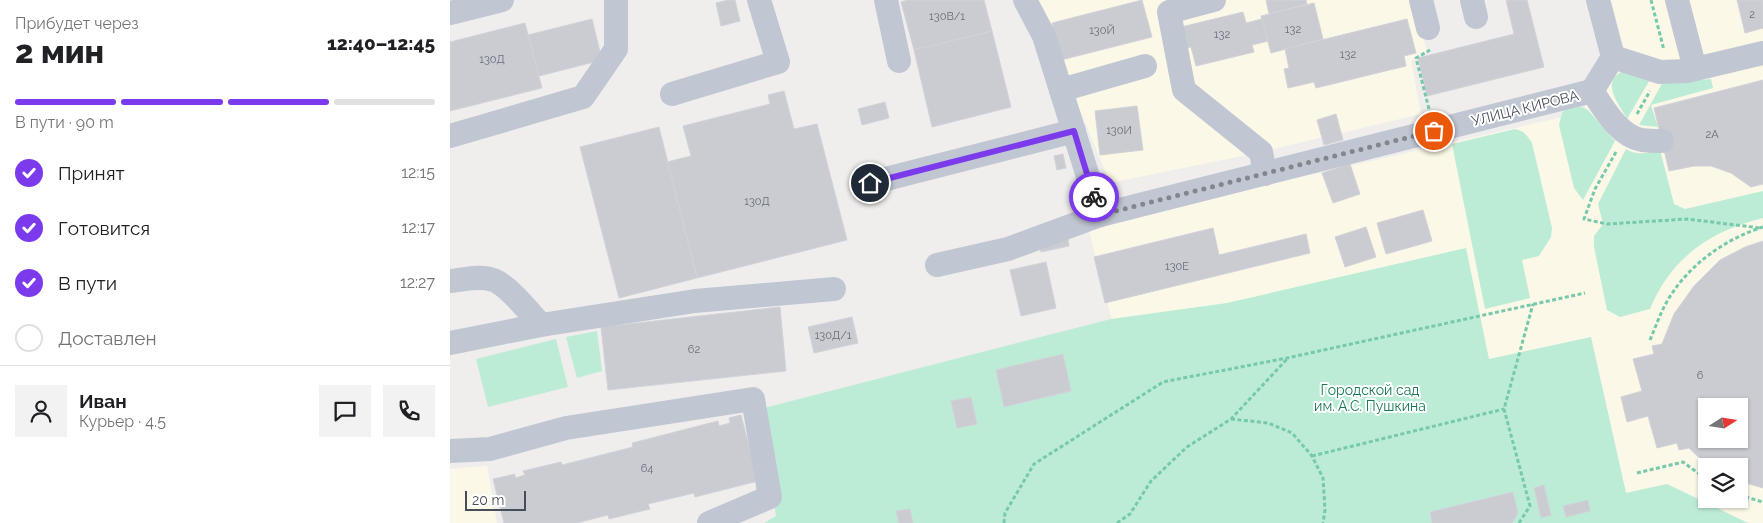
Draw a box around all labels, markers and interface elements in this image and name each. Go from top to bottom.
house number: 2 [1749,8,1755,21]
house number: 130В/1 [929,10,965,23]
text: Прибудет через [15,14,139,33]
house number: 132 [1285,23,1301,36]
house number: 130Й [1089,24,1115,37]
house number: 132 [1214,28,1230,41]
text: 12:40–12:45 [327,32,435,54]
text: 2 мин [15,33,104,70]
house number: 132 [1340,48,1356,61]
house number: 130Д [479,53,505,66]
street label: УЛИЦА КИРОВА [1470,87,1581,129]
pin [1413,110,1455,152]
text: В пути · 90 m [15,113,114,132]
icon: bag [1420,117,1448,145]
house number: 130И [1106,124,1132,137]
house number: 2А [1705,128,1719,141]
icon: check [15,159,43,187]
text: Принят [58,162,125,184]
pin [849,162,891,204]
text: 12:15 [401,163,435,182]
icon: home [856,169,884,197]
courier [1069,172,1119,222]
icon: bike [1080,183,1108,211]
house number: 130Д [744,195,770,208]
icon: check [15,214,43,242]
text: Готовится [58,217,150,239]
text: 12:17 [401,218,435,237]
house number: 130Е [1165,260,1189,273]
icon: check [15,269,43,297]
text: В пути [58,272,117,294]
text: 12:27 [400,273,435,292]
text: Доставлен [58,327,157,349]
house number: 130Д/1 [815,329,852,342]
house number: 62 [688,343,700,356]
house number: 6 [1697,369,1704,382]
park label: Городской сад им. А.С. Пушкина [1314,382,1426,414]
button: person [15,385,67,437]
button: chat [319,385,371,437]
button: phone [383,385,435,437]
text: Иван [79,390,127,412]
north arrow [1698,398,1748,448]
map controls [1698,398,1748,508]
text: Курьер · 4.5 [79,412,166,431]
button: layers [1698,458,1748,508]
house number: 64 [641,462,653,475]
scale bar [465,488,526,511]
text: 20 m [472,492,504,508]

